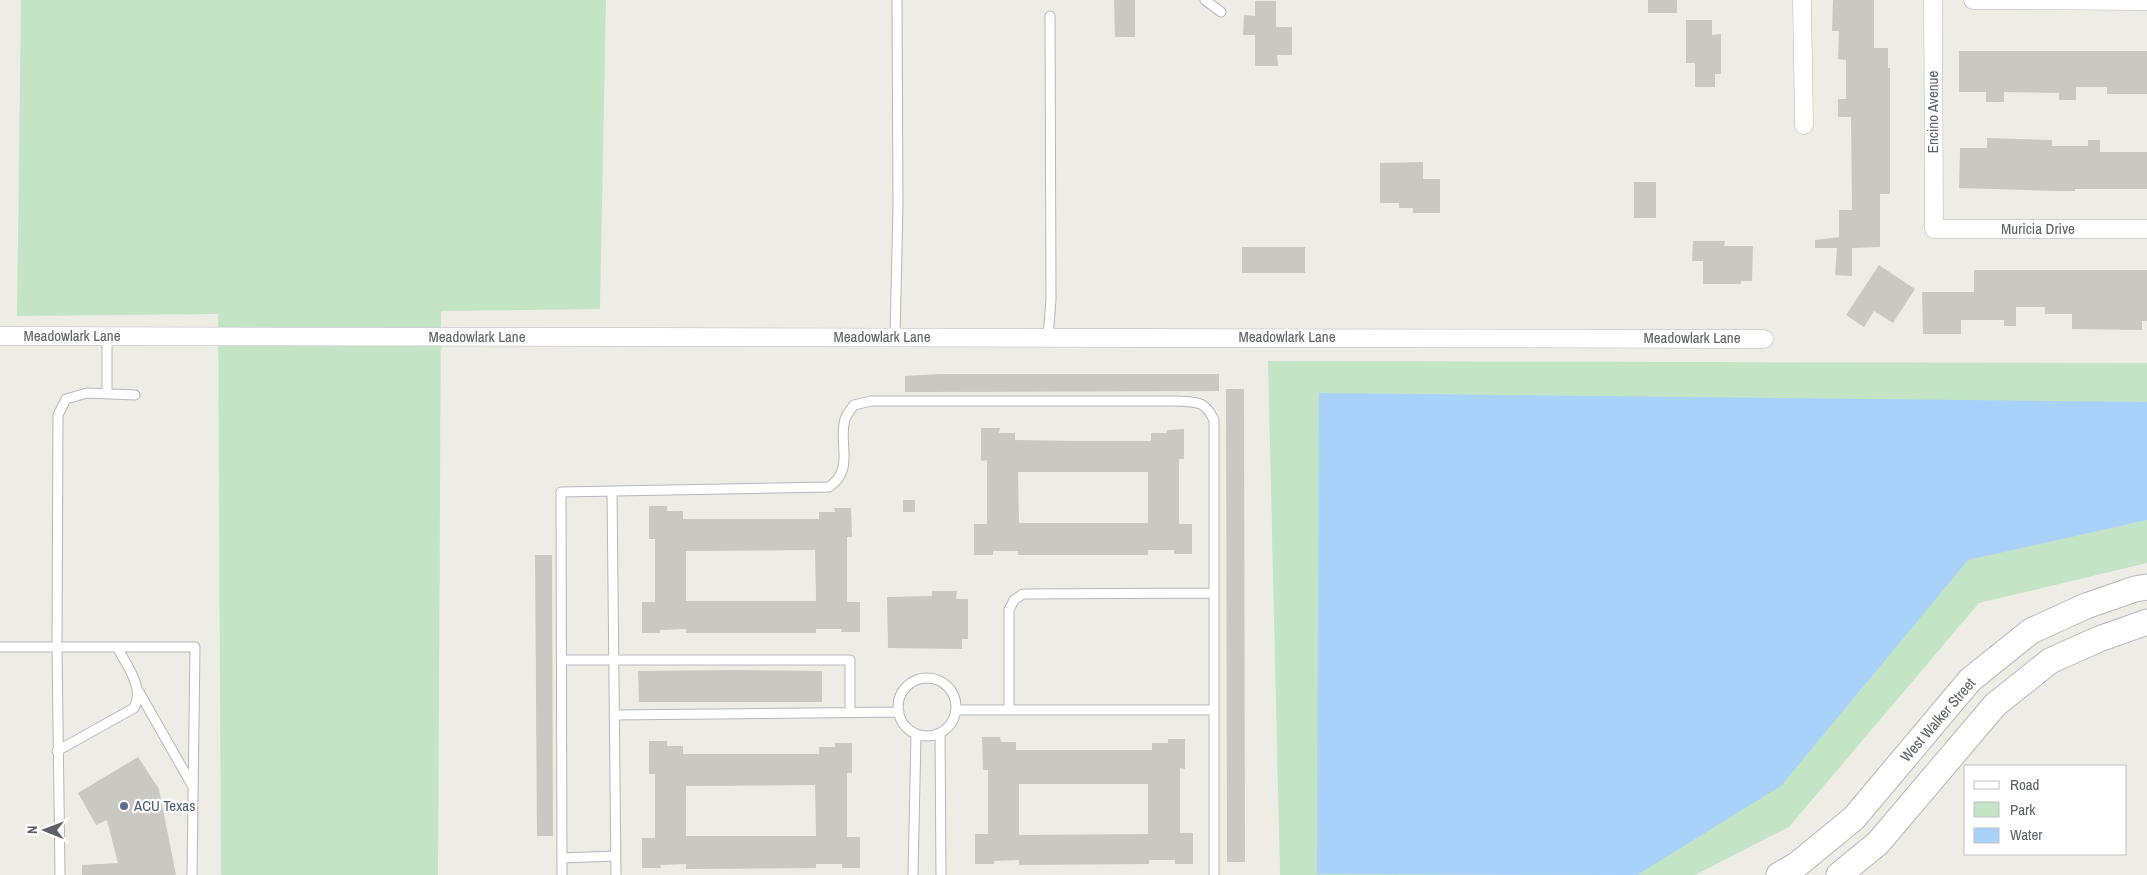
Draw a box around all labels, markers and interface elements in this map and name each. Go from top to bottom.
street label: Encino Avenue [1922,71,1943,153]
street label: Muricia Drive [2001,218,2075,239]
street label: Meadowlark Lane [23,325,121,346]
street label: Meadowlark Lane [428,326,526,347]
street label: Meadowlark Lane [833,326,931,347]
street label: Meadowlark Lane [1238,326,1336,347]
street label: Meadowlark Lane [1643,327,1741,348]
street label: West Walker Street [1895,673,1980,766]
legend [1964,765,2127,855]
text: Road [2010,774,2039,795]
place label: ACU Texas [133,795,195,816]
text: Park [2010,799,2036,820]
marker: ACU Texas [118,800,130,812]
north arrow [20,805,70,855]
text: Water [2010,824,2042,845]
text: N [23,825,41,834]

